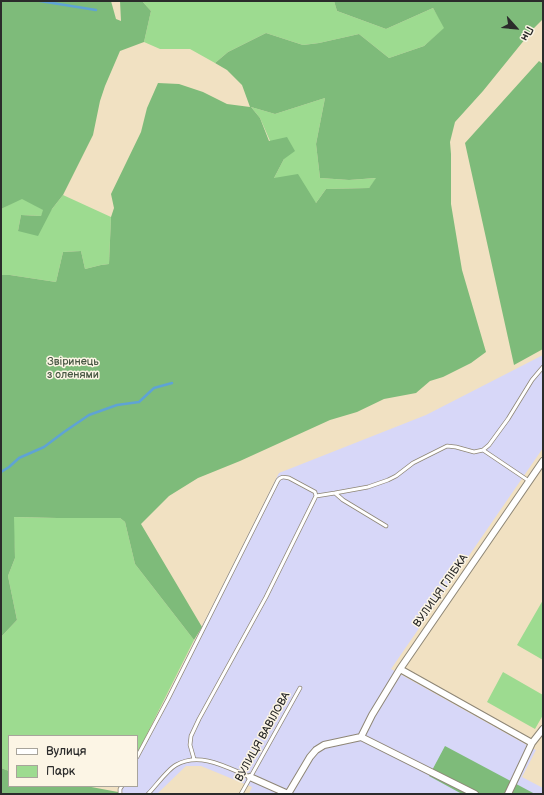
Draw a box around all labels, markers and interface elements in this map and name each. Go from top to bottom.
north arrow [496,8,536,48]
text: Пн [518,24,536,43]
park label: Звіринець з оленями [47,355,99,381]
street label: ВУЛИЦЯ ГЛІБКА [411,552,471,630]
street label: ВУЛИЦЯ ВАВІЛОВА [233,690,293,784]
legend [8,735,138,787]
text: Вулиця [46,744,86,759]
text: Парк [46,764,75,779]

